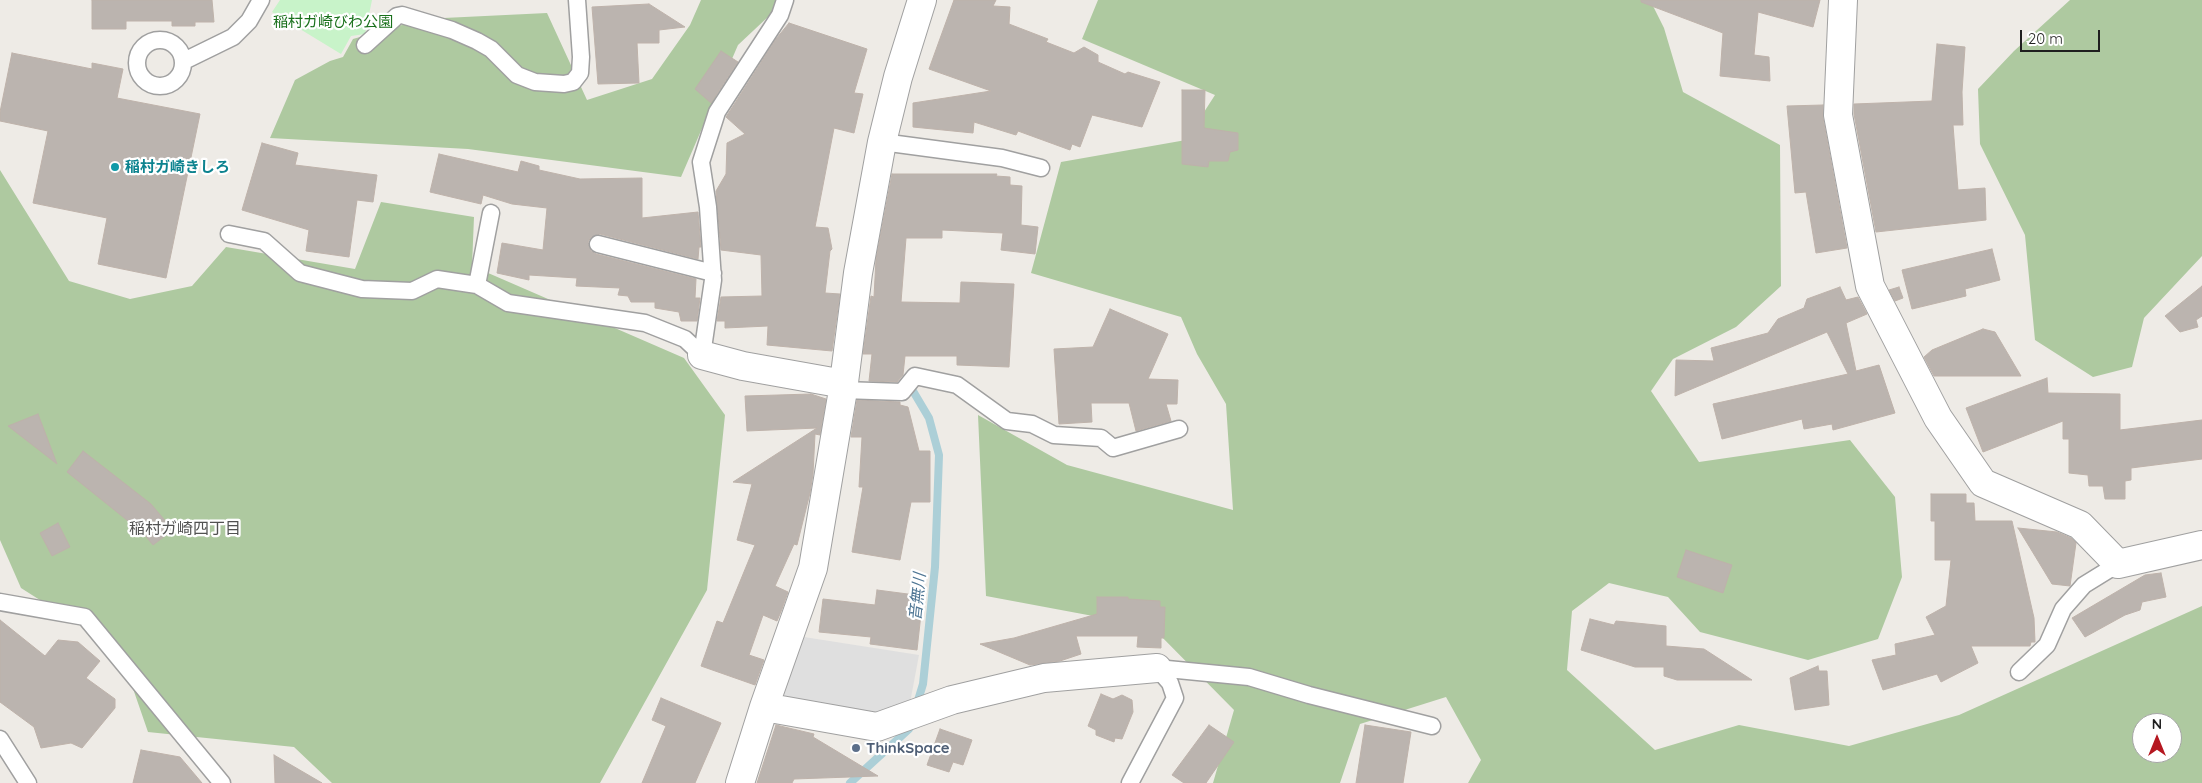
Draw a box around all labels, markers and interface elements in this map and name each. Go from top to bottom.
park label: 稲村ガ崎びわ公園 [273,13,393,31]
scale bar [2022,20,2102,52]
text: 20 m [2028,29,2063,48]
place label: 稲村ガ崎きしろ [125,158,230,176]
marker: 稲村ガ崎きしろ [109,161,121,173]
district label: 稲村ガ崎四丁目 [129,519,241,539]
water label: 音無川 [906,572,930,622]
north arrow [2132,713,2182,763]
text: N [2152,715,2162,733]
place label: ThinkSpace [866,739,950,757]
marker: ThinkSpace [850,742,862,754]

